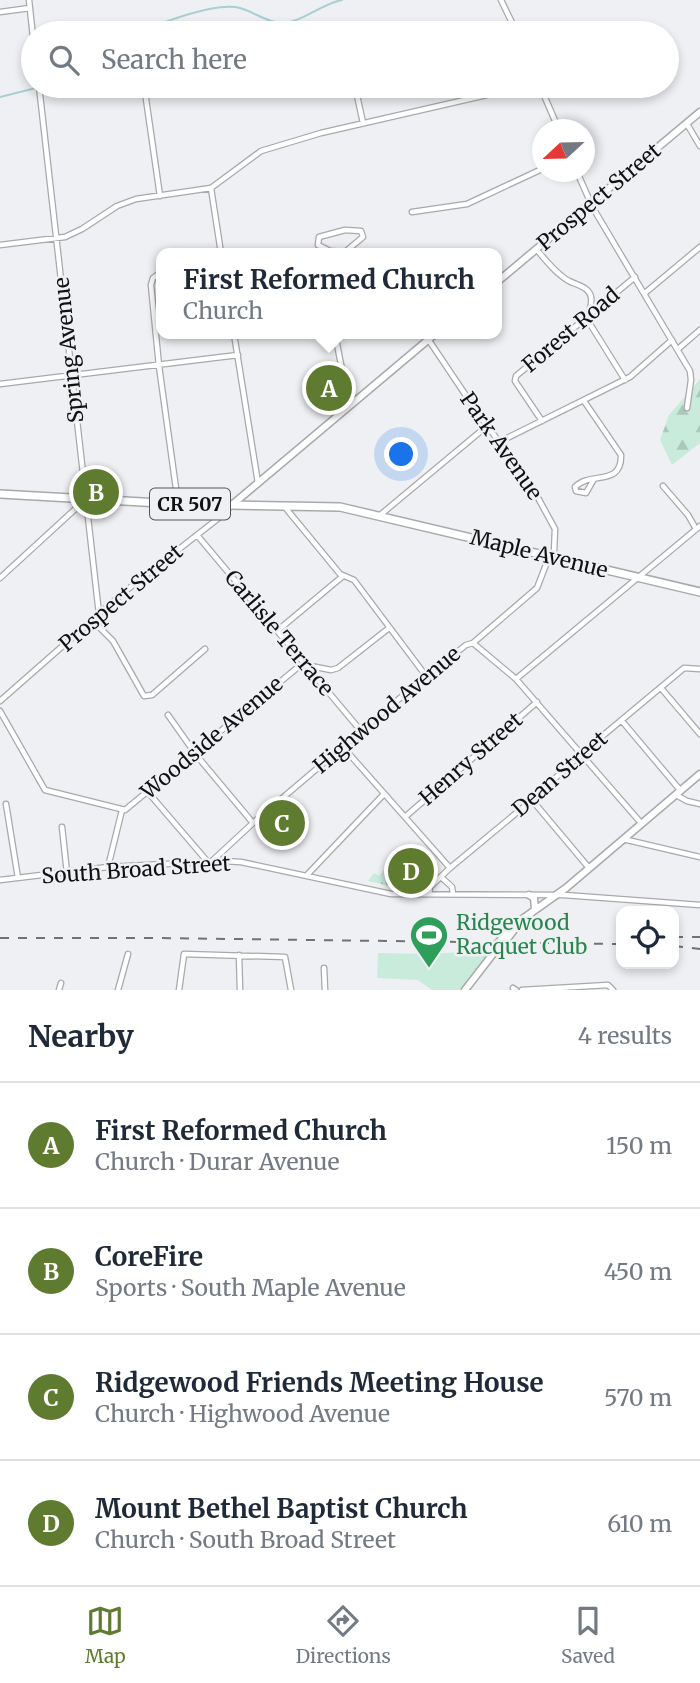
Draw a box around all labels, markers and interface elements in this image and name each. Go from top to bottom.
search box [21,21,679,98]
icon: search [45,41,83,79]
text: Search here [101,43,247,76]
north arrow [532,119,595,182]
street label: Prospect Street [531,137,666,256]
popup [156,248,502,339]
text: First Reformed Church [183,263,475,296]
street label: Spring Avenue [47,276,90,424]
street label: Forest Road [517,281,625,378]
text: Church [183,296,263,325]
pin: A [306,362,352,414]
street label: Park Avenue [454,387,548,505]
your location [384,437,418,471]
pin: B [73,466,119,518]
road number: CR 507 [150,489,230,520]
street label: Maple Avenue [468,523,611,584]
street label: Prospect Street [53,538,188,657]
street label: Carlisle Terrace [219,564,340,701]
street label: Highwood Avenue [308,640,466,779]
street label: Woodside Avenue [134,670,288,806]
street label: Henry Street [413,706,528,811]
street label: Dean Street [507,725,613,822]
pin: C [259,797,305,849]
pin: D [388,845,434,897]
street label: South Broad Street [41,849,231,890]
map controls [616,906,679,969]
button: locate [616,906,679,969]
place label: Ridgewood Racquet Club [456,909,587,960]
sports icon: Ridgewood Racquet Club [408,914,450,969]
text: Nearby [28,1017,134,1055]
text: 4 results [578,1021,672,1050]
text: First Reformed Church [95,1114,387,1147]
text: A [43,1131,59,1160]
text: 150 m [606,1131,672,1160]
text: Church · Durar Avenue [95,1147,339,1176]
text: CoreFire [95,1240,203,1273]
text: B [43,1257,59,1286]
text: 450 m [604,1257,672,1286]
text: Sports · South Maple Avenue [95,1273,406,1302]
text: Ridgewood Friends Meeting House [95,1366,544,1399]
text: C [43,1383,59,1412]
text: 570 m [604,1383,672,1412]
text: Church · Highwood Avenue [95,1399,390,1428]
text: Mount Bethel Baptist Church [95,1492,468,1525]
text: D [42,1509,60,1538]
text: 610 m [607,1509,672,1538]
text: Church · South Broad Street [95,1525,396,1554]
tab: Map [85,1602,126,1668]
tab: Directions [296,1602,391,1668]
tab: Saved [561,1602,615,1668]

